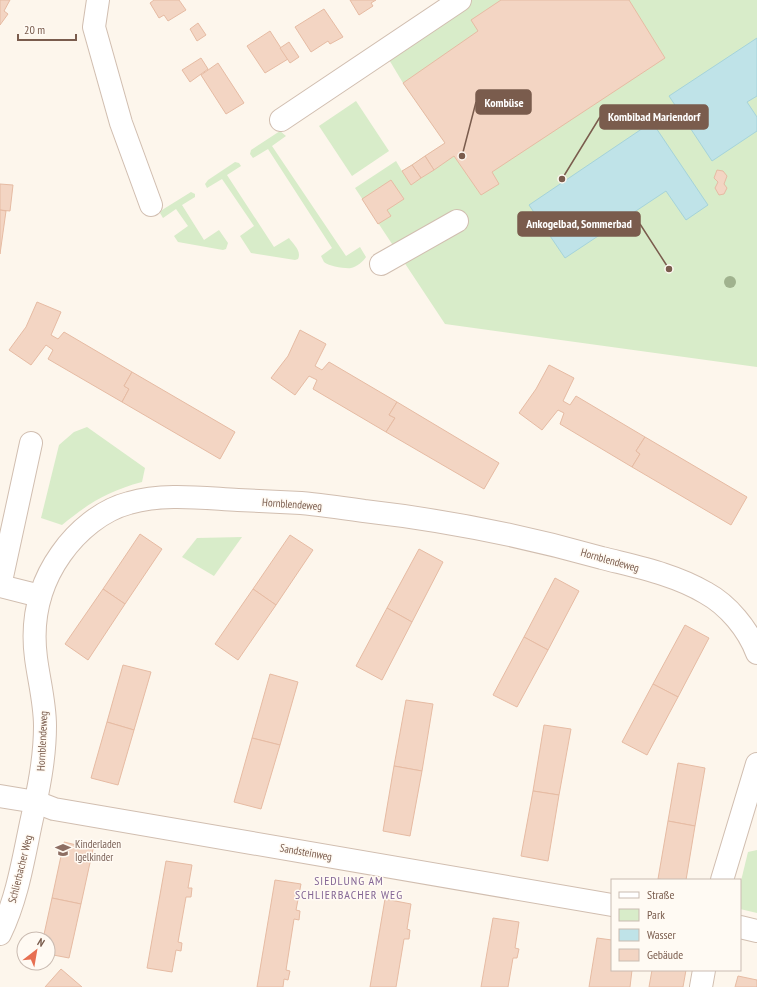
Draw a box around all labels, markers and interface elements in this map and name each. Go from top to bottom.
scale bar [18,16,76,42]
text: 20 m [24,22,45,37]
callout: Kombüse [476,90,531,114]
text: Kombüse [484,95,524,110]
callout: Kombibad Mariendorf [600,105,708,129]
text: Kombibad Mariendorf [608,109,701,124]
callout: Ankogelbad, Sommerbad [518,212,640,236]
text: Ankogelbad, Sommerbad [525,216,632,231]
street label: Hornblendeweg [262,495,323,513]
street label: Hornblendeweg [579,545,641,575]
street label: Hornblendeweg [33,710,51,771]
street label: Schlierbacher Weg [5,833,35,905]
place label: Kinderladen Igelkinder [75,837,121,864]
school or university icon: Kinderladen Igelkinder [54,841,72,859]
street label: Sandsteinweg [279,841,333,864]
district label: SIEDLUNG AM SCHLIERBACHER WEG [295,873,403,902]
legend [611,879,741,971]
text: Straße [647,887,674,902]
text: Park [647,907,665,922]
text: Wasser [647,927,677,942]
north arrow [16,931,56,971]
text: N [35,935,47,950]
text: Gebäude [647,947,683,962]

